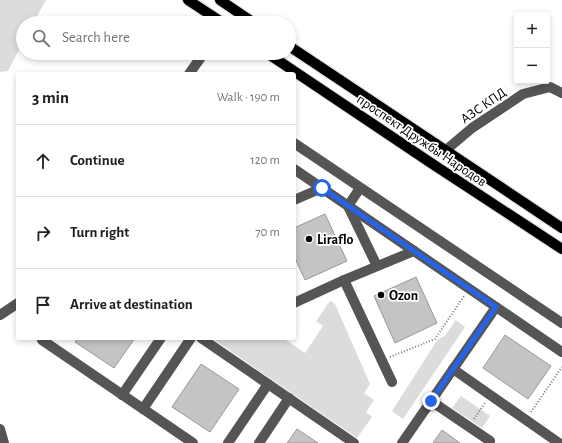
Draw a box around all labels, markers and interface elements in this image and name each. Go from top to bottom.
map controls [514,12,550,84]
button: + [514,12,550,48]
search box [16,16,296,60]
icon: search [30,27,52,49]
text: Search here [62,30,130,45]
button: − [514,48,550,84]
street label: АЗС КПД [458,85,509,126]
text: 3 min [32,89,69,106]
text: Walk · 190 m [217,91,280,104]
street label: проспект Дружбы Народов [354,92,489,189]
icon: ahead [32,150,54,172]
text: Continue [70,153,125,168]
text: 120 m [250,154,280,167]
route start [313,179,331,197]
icon: right [32,222,54,244]
text: Turn right [70,225,129,240]
text: 70 m [255,226,280,239]
place label: Liraflo [317,233,354,247]
marker: Liraflo [304,234,314,244]
place label: Ozon [389,289,418,303]
marker: Ozon [376,290,386,300]
icon: arrive [32,294,54,316]
text: Arrive at destination [70,297,193,312]
route end [422,392,440,410]

